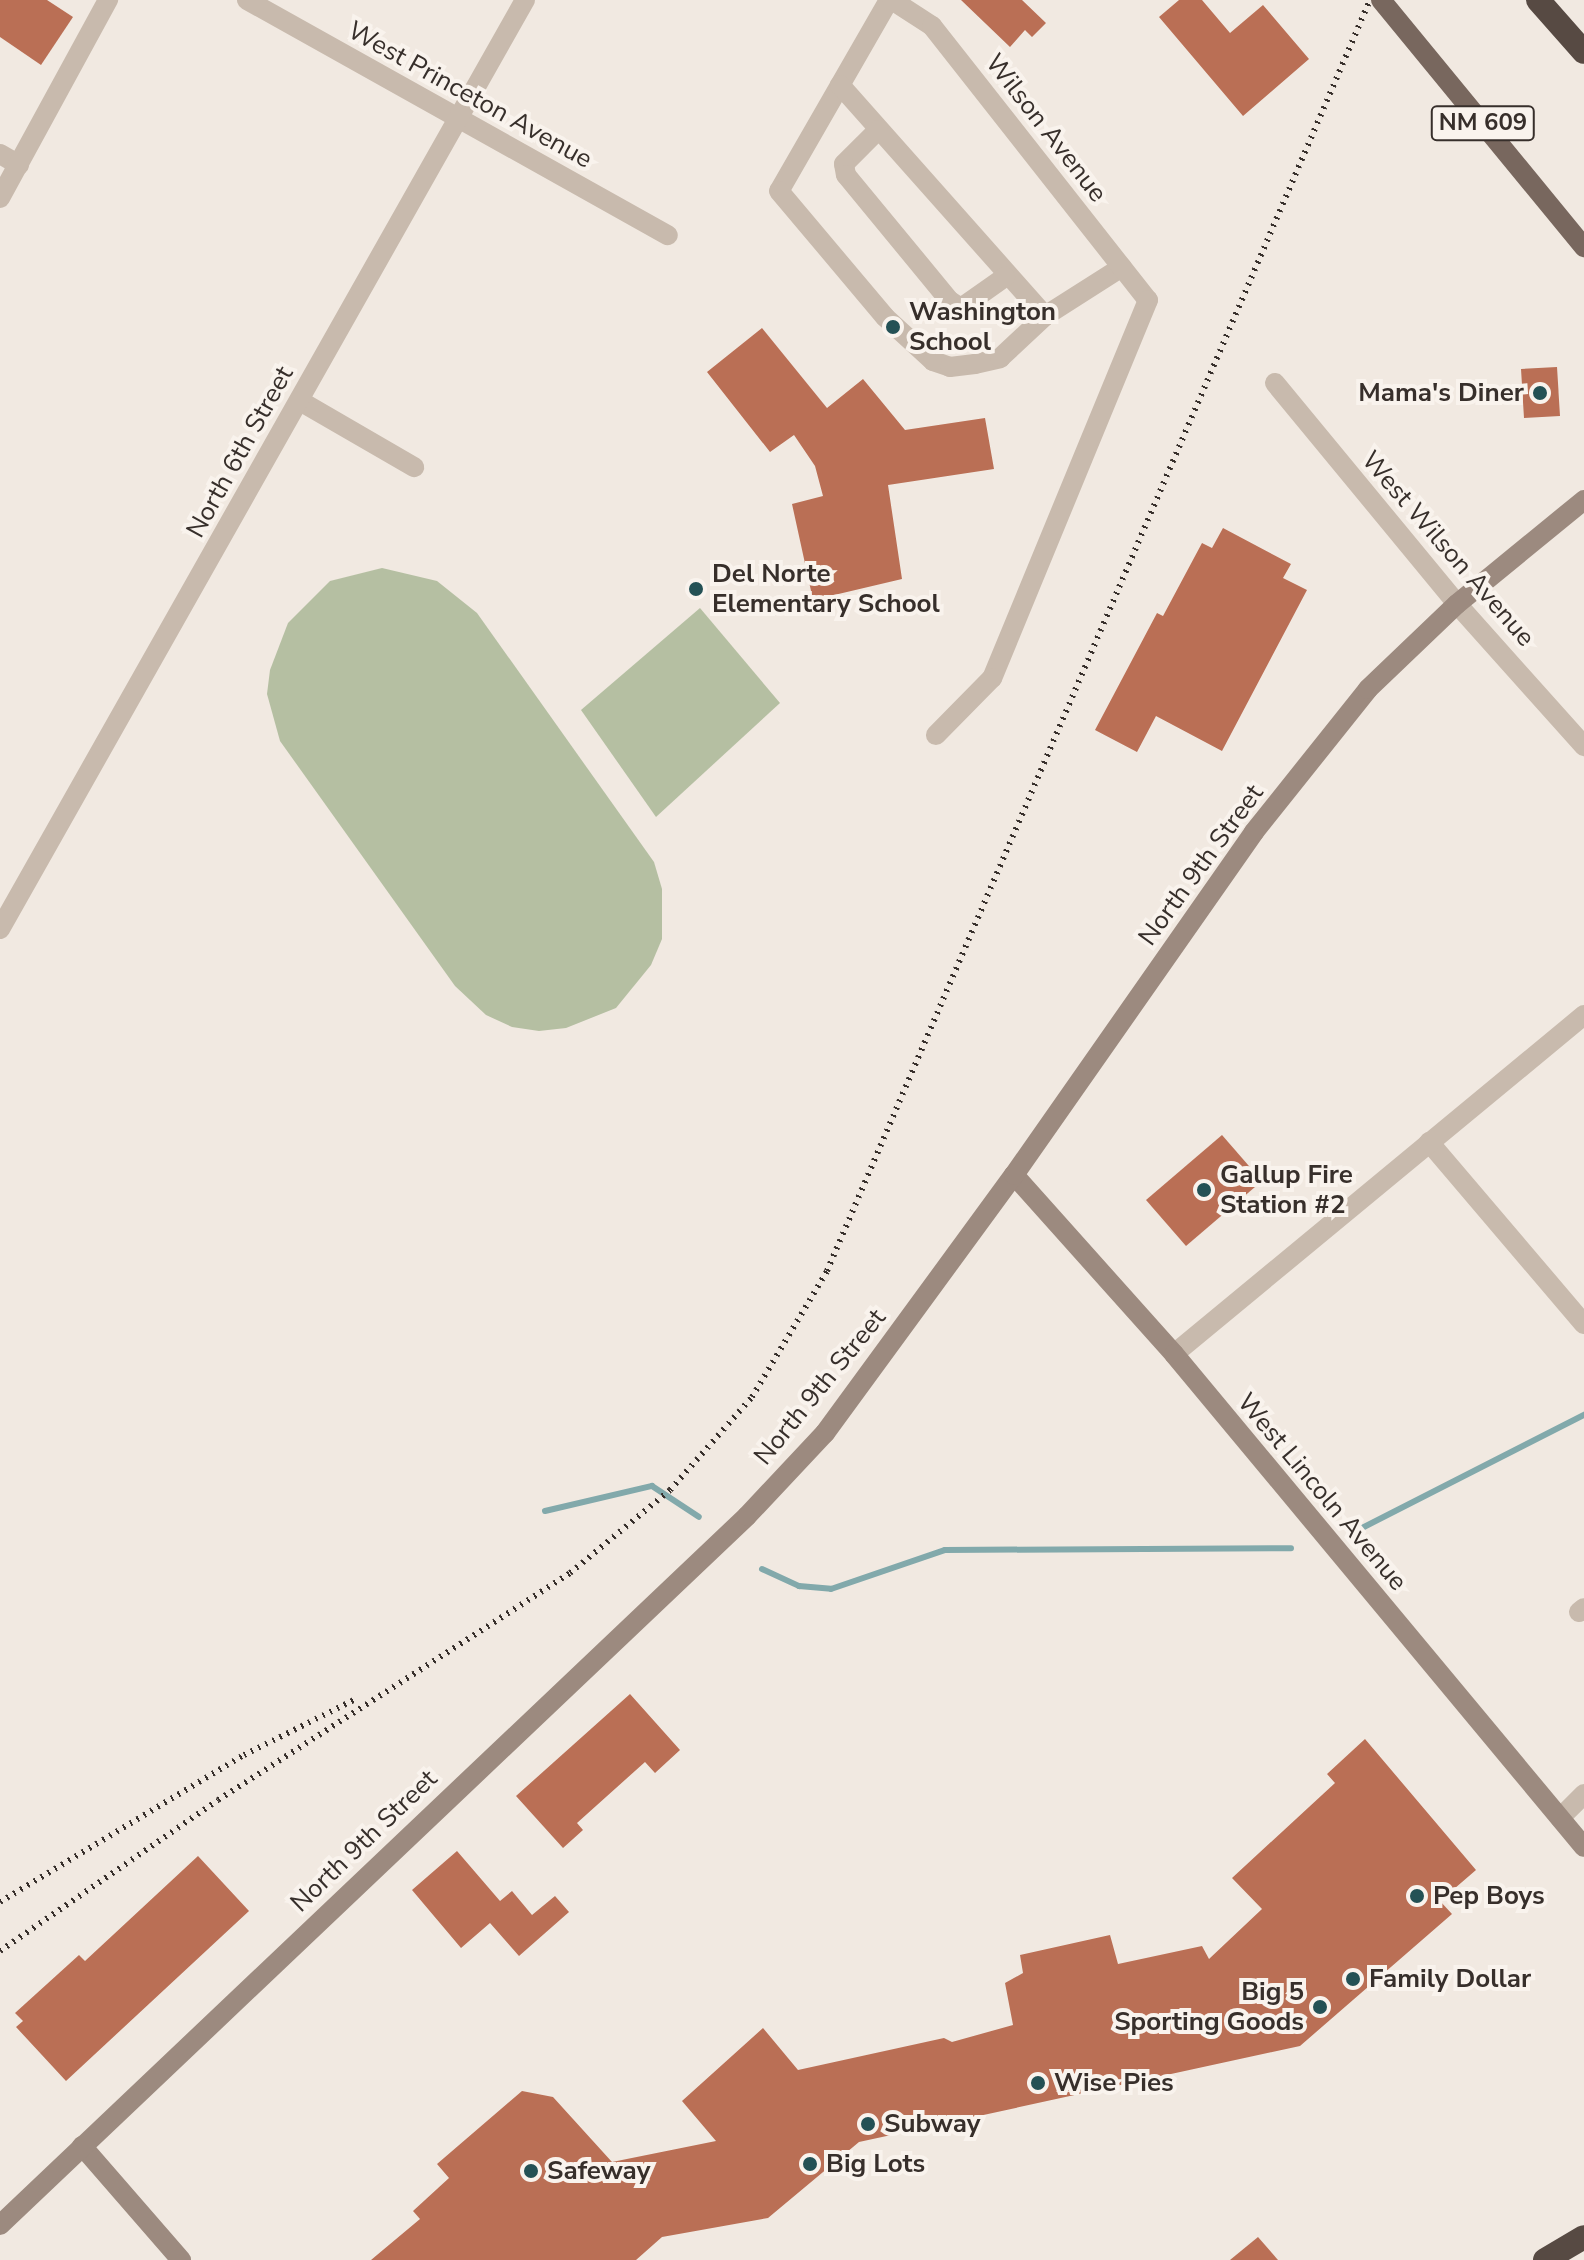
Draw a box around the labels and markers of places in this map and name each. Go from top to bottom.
place label: Washington School [909,296,1056,358]
marker: Washington School [884,318,902,336]
place label: Mama's Diner [1358,377,1524,409]
marker: Mama's Diner [1531,384,1549,402]
place label: Del Norte Elementary School [712,558,940,620]
marker: Del Norte Elementary School [687,580,705,598]
place label: Gallup Fire Station #2 [1220,1159,1353,1220]
marker: Gallup Fire Station #2 [1195,1181,1213,1199]
place label: Pep Boys [1433,1880,1545,1912]
marker: Pep Boys [1408,1887,1426,1905]
place label: Family Dollar [1369,1963,1531,1995]
marker: Family Dollar [1344,1970,1362,1988]
place label: Big 5 Sporting Goods [1114,1976,1304,2038]
marker: Big 5 Sporting Goods [1311,1998,1329,2016]
place label: Wise Pies [1054,2067,1174,2099]
marker: Wise Pies [1029,2074,1047,2092]
place label: Subway [884,2108,980,2140]
marker: Subway [859,2115,877,2133]
place label: Big Lots [826,2148,925,2180]
place label: Safeway [547,2155,650,2187]
marker: Big Lots [801,2155,819,2173]
marker: Safeway [522,2162,540,2180]

